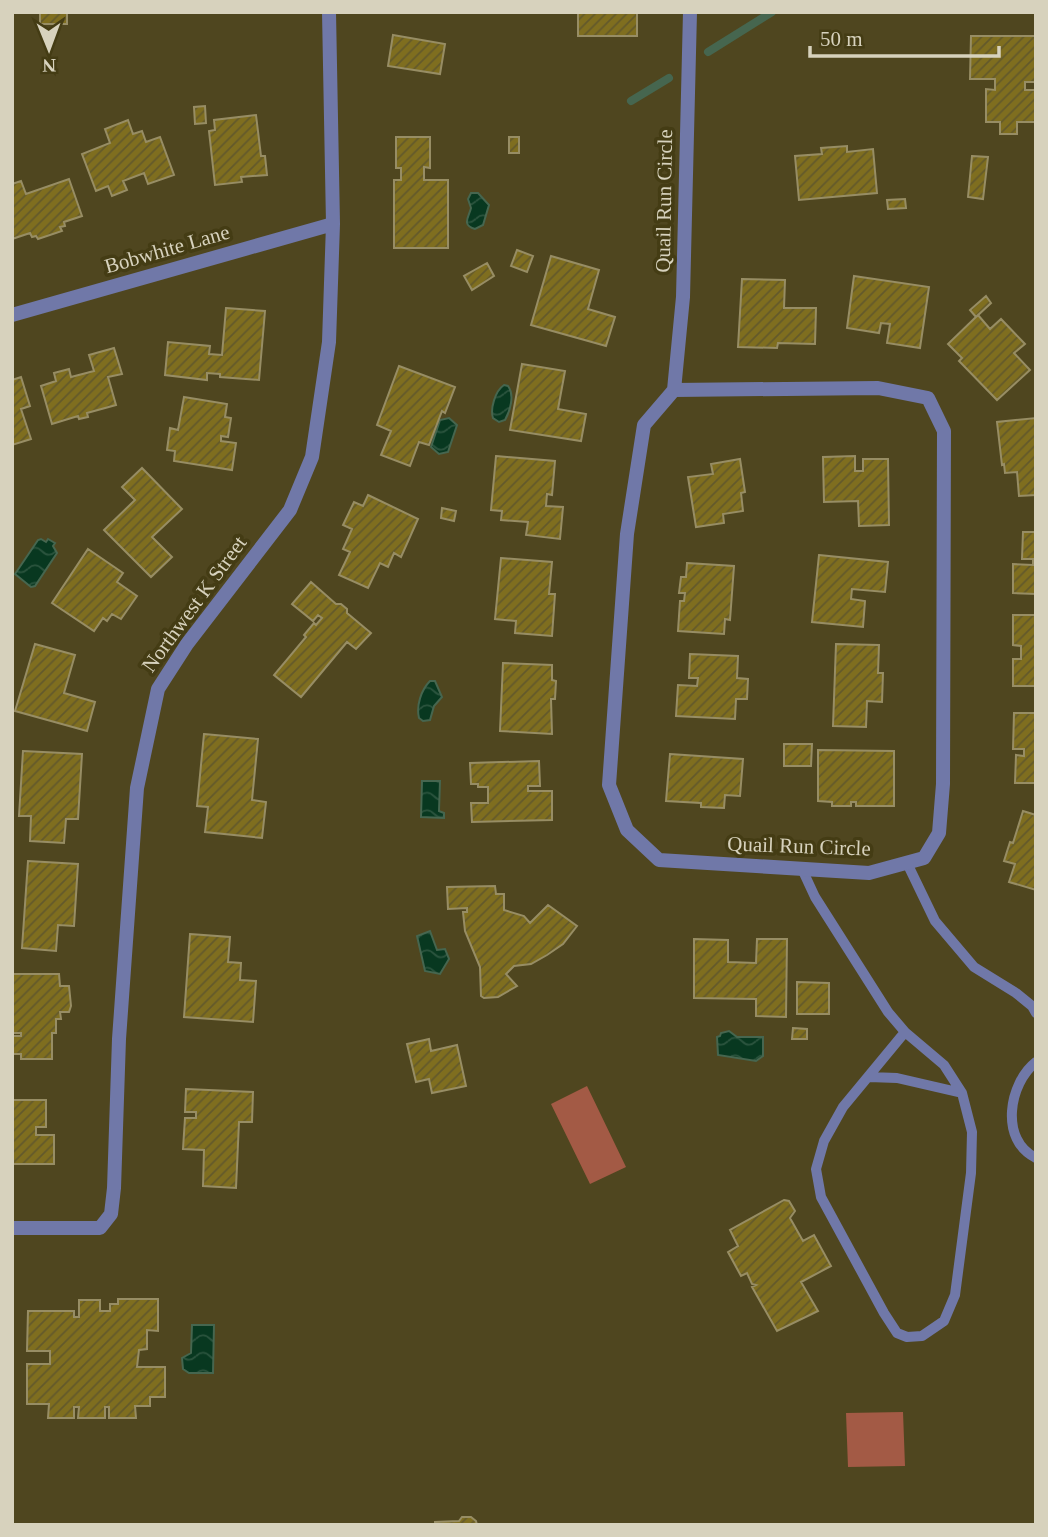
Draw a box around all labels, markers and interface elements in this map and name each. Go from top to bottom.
north arrow [14,14,84,84]
scale bar [810,14,999,58]
text: 50 m [820,27,863,51]
text: N [42,55,56,76]
street label: Quail Run Circle [651,129,677,273]
street label: Bobwhite Lane [102,220,232,278]
street label: Northwest K Street [137,531,251,677]
street label: Quail Run Circle [727,832,871,860]

